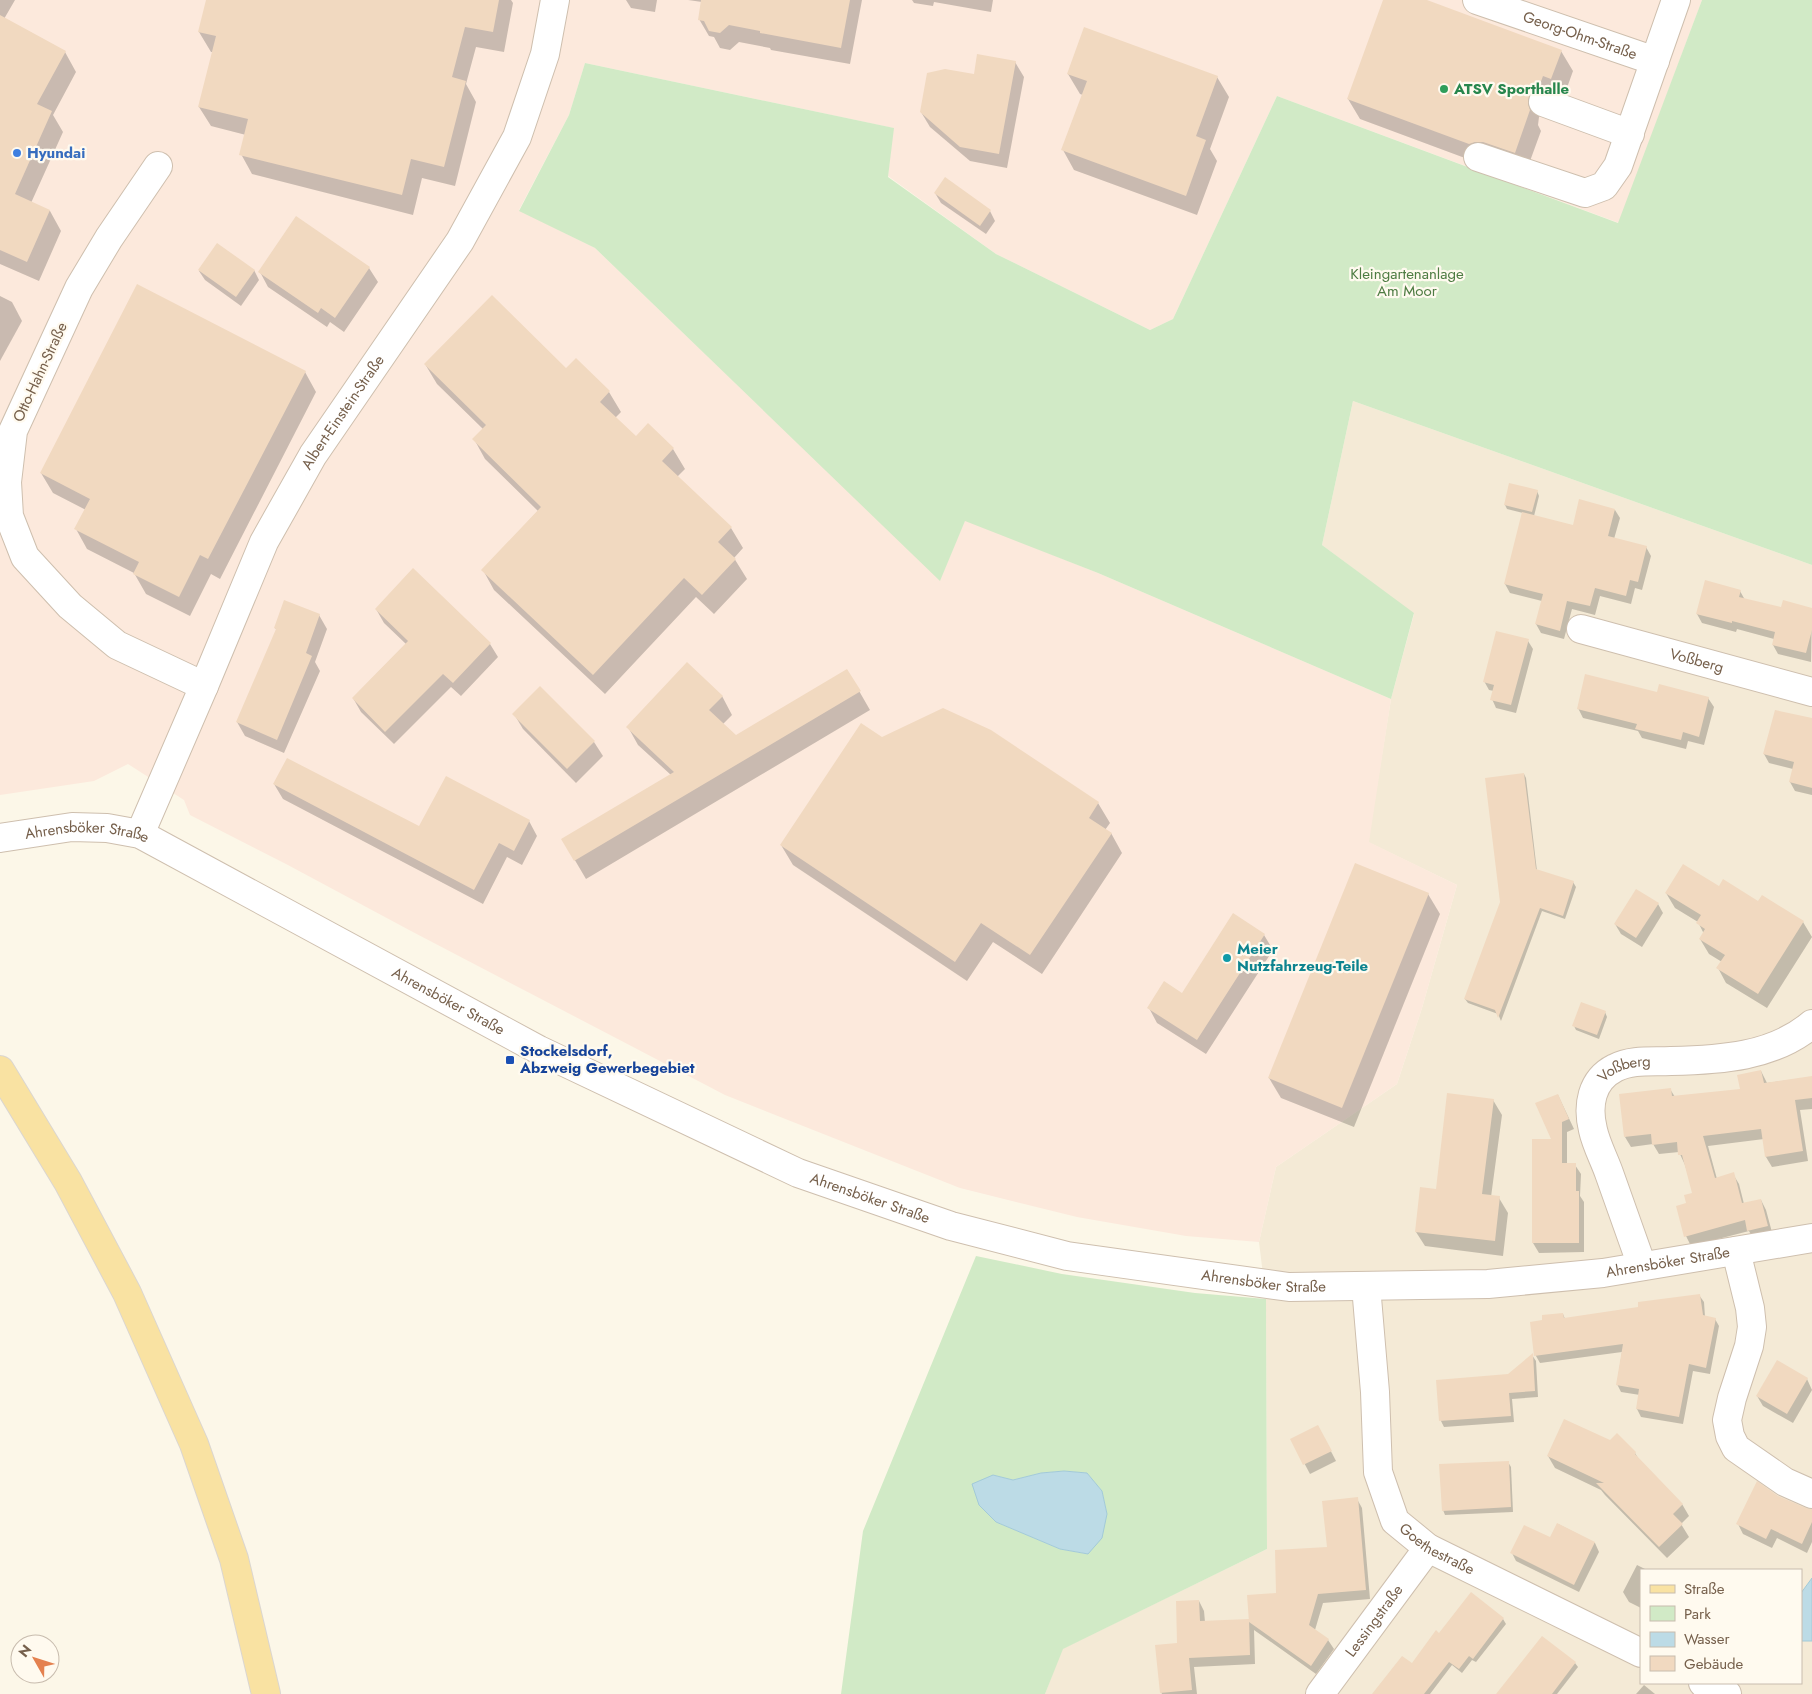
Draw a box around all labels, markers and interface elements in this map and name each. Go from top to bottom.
street label: Georg-Ohm-Straße [1520,6,1640,65]
place label: ATSV Sporthalle [1453,78,1569,100]
marker: ATSV Sporthalle [1438,83,1450,95]
place label: Hyundai [27,142,85,164]
marker: Hyundai [11,147,23,159]
park label: Kleingartenanlage Am Moor [1350,263,1464,302]
street label: Otto-Hahn-Straße [7,318,73,425]
street label: Albert-Einstein-Straße [296,350,390,474]
street label: Voßberg [1667,643,1726,678]
street label: Ahrensböker Straße [23,816,154,848]
place label: Meier Nutzfahrzeug-Teile [1237,938,1369,977]
marker: Meier Nutzfahrzeug-Teile [1221,952,1233,964]
street label: Ahrensböker Straße [388,961,509,1041]
place label: Stockelsdorf, Abzweig Gewerbegebiet [519,1040,695,1079]
street label: Voßberg [1592,1050,1651,1087]
marker: Stockelsdorf, Abzweig Gewerbegebiet [504,1054,516,1066]
street label: Ahrensböker Straße [807,1167,933,1229]
street label: Ahrensböker Straße [1604,1241,1732,1283]
street label: Ahrensböker Straße [1200,1264,1326,1298]
street label: Goethestraße [1394,1518,1478,1580]
legend [1640,1569,1802,1684]
text: Straße [1684,1578,1725,1600]
street label: Lessingstraße [1340,1580,1408,1662]
text: Park [1684,1603,1711,1625]
text: Wasser [1684,1628,1730,1650]
north arrow [10,1634,60,1684]
text: N [14,1640,36,1661]
text: Gebäude [1684,1653,1744,1675]

